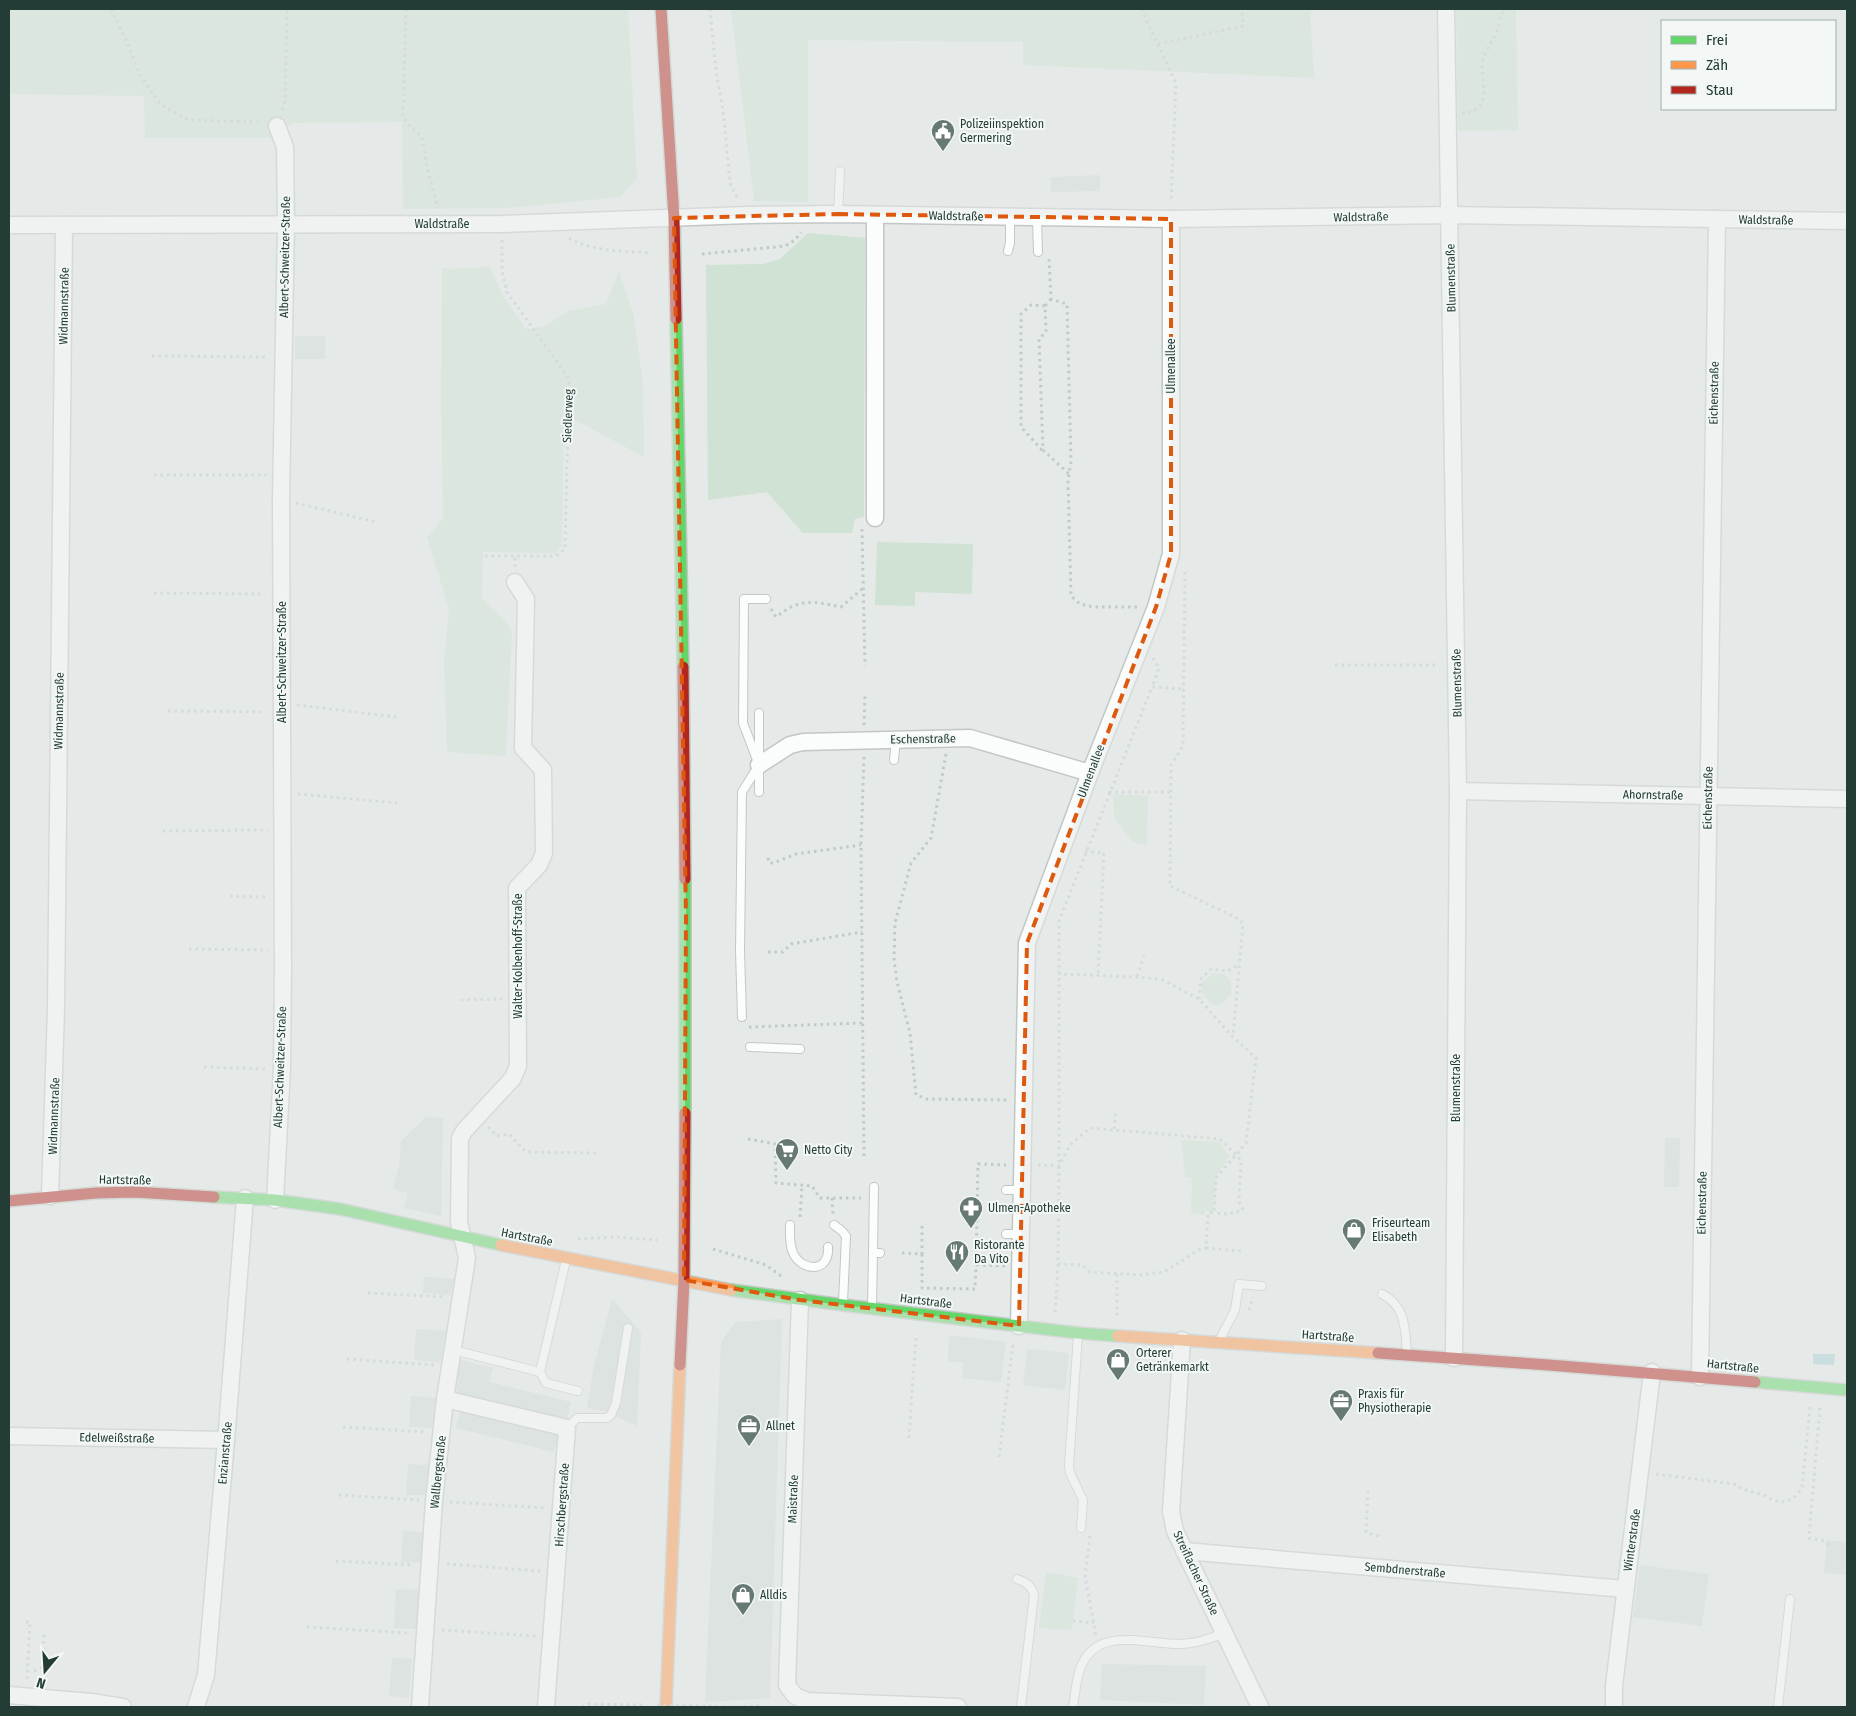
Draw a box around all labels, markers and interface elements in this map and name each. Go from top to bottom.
legend [1661,20,1836,110]
text: Frei [1706,31,1728,49]
text: Zäh [1706,56,1728,74]
text: Stau [1706,81,1733,99]
place label: Polizeiinspektion Germering [960,117,1044,145]
public building icon: Polizeiinspektion Germering [930,118,956,152]
street label: Albert-Schweitzer-Straße [277,196,293,318]
street label: Waldstraße [928,209,984,223]
street label: Waldstraße [1333,210,1389,224]
street label: Waldstraße [1738,213,1794,227]
street label: Waldstraße [414,217,470,231]
street label: Blumenstraße [1443,244,1459,312]
street label: Widmannstraße [56,267,72,345]
street label: Ulmenallee [1164,338,1178,394]
street label: Eichenstraße [1706,361,1722,425]
street label: Siedlerweg [560,388,576,443]
street label: Albert-Schweitzer-Straße [275,601,289,723]
street label: Blumenstraße [1449,649,1465,717]
street label: Widmannstraße [51,672,67,750]
street label: Eschenstraße [890,731,956,747]
street label: Ulmenallee [1075,742,1108,799]
street label: Eichenstraße [1700,766,1716,830]
street label: Ahornstraße [1623,787,1683,803]
street label: Walter-Kolbenhoff-Straße [511,893,525,1019]
street label: Albert-Schweitzer-Straße [271,1006,289,1128]
street label: Blumenstraße [1449,1054,1463,1122]
street label: Widmannstraße [46,1077,62,1155]
supermarket icon: Netto City [774,1137,800,1171]
place label: Netto City [804,1143,853,1157]
street label: Eichenstraße [1694,1171,1710,1235]
street label: Hartstraße [99,1173,151,1187]
pharmacy icon: Ulmen-Apotheke [958,1195,984,1229]
place label: Ulmen-Apotheke [988,1201,1071,1215]
place label: Friseurteam Elisabeth [1372,1216,1430,1244]
shop icon: Friseurteam Elisabeth [1341,1217,1367,1251]
street label: Hartstraße [500,1225,554,1249]
place label: Ristorante Da Vito [974,1238,1025,1266]
restaurant icon: Ristorante Da Vito [944,1239,970,1273]
street label: Hartstraße [899,1291,953,1311]
street label: Hartstraße [1301,1327,1355,1345]
place label: Orterer Getränkemarkt [1136,1346,1209,1374]
shop icon: Orterer Getränkemarkt [1105,1347,1131,1381]
street label: Hartstraße [1706,1356,1760,1376]
place label: Praxis für Physiotherapie [1358,1387,1431,1415]
office icon: Praxis für Physiotherapie [1328,1388,1354,1422]
office icon: Allnet [736,1413,762,1447]
place label: Allnet [766,1419,795,1433]
street label: Enzianstraße [215,1421,235,1485]
street label: Edelweißstraße [79,1430,155,1446]
street label: Wallbergstraße [427,1435,449,1509]
street label: Hirschbergstraße [552,1463,572,1547]
street label: Maistraße [785,1474,801,1523]
street label: Winterstraße [1621,1508,1643,1572]
street label: Streiflacher Straße [1170,1529,1222,1617]
street label: Sembdnerstraße [1364,1559,1446,1581]
shop icon: Alldis [730,1582,756,1616]
place label: Alldis [760,1588,787,1602]
north arrow [20,1646,70,1696]
text: N [35,1674,48,1692]

